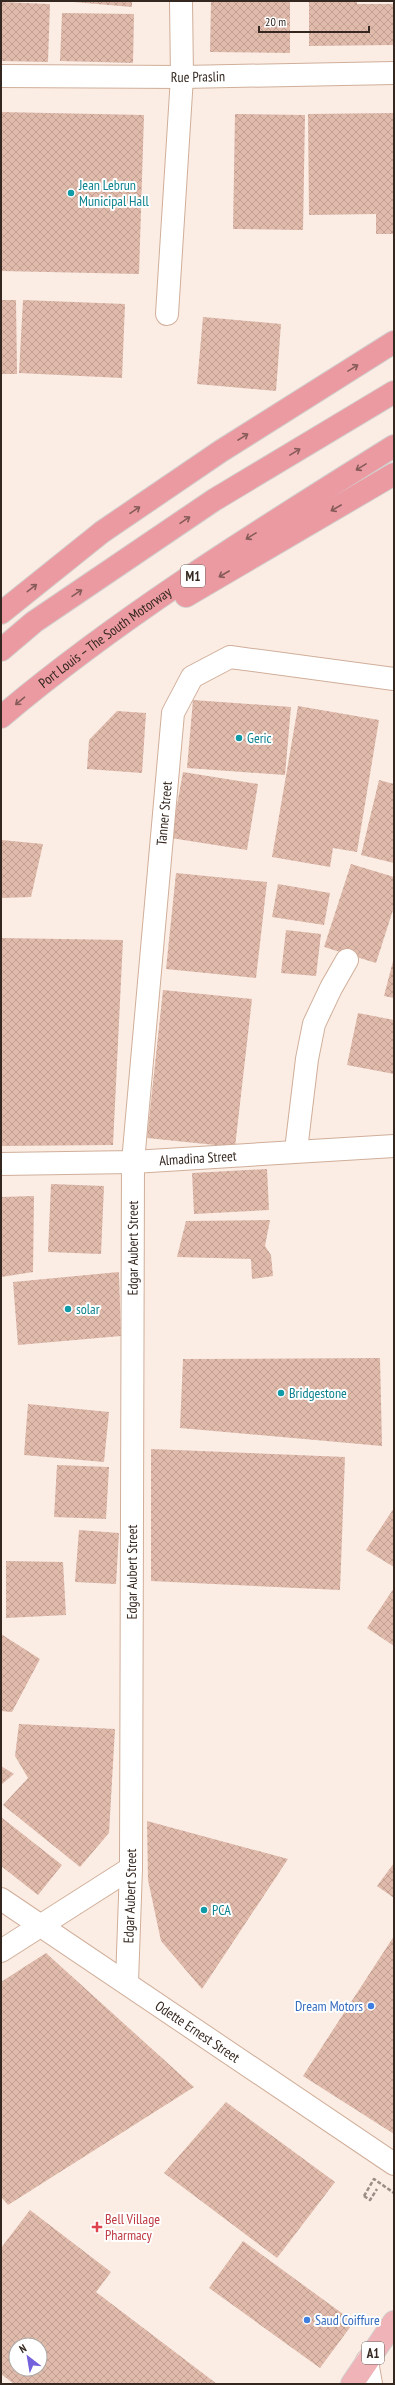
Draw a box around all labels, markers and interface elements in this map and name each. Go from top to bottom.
scale bar [259,8,369,34]
text: 20 m [265,14,286,29]
street label: Rue Praslin [171,67,225,86]
place label: Jean Lebrun Municipal Hall [78,176,149,210]
marker: Jean Lebrun Municipal Hall [66,188,76,198]
one-way arrow [347,364,358,372]
one-way arrow [237,433,249,441]
one-way arrow [289,447,301,455]
one-way arrow [356,463,367,471]
one-way arrow [330,505,342,513]
one-way arrow [129,506,140,514]
one-way arrow [179,516,190,524]
one-way arrow [246,532,257,540]
road number: M1 [181,565,205,587]
one-way arrow [218,571,230,579]
street label: Port Louis – The South Motorway [35,582,175,692]
one-way arrow [26,584,37,593]
one-way arrow [71,589,82,597]
one-way arrow [15,697,25,706]
place label: Geric [247,729,272,747]
marker: Geric [234,733,244,743]
street label: Tanner Street [152,780,176,846]
street label: Almadina Street [159,1147,237,1169]
street label: Edgar Aubert Street [124,1201,142,1296]
place label: solar [76,1300,100,1318]
marker: solar [63,1304,73,1314]
place label: Bridgestone [289,1384,347,1402]
marker: Bridgestone [276,1388,286,1398]
street label: Edgar Aubert Street [123,1524,141,1620]
street label: Edgar Aubert Street [119,1848,140,1944]
place label: PCA [212,1901,231,1919]
marker: PCA [199,1905,209,1915]
street label: Odette Ernest Street [152,1997,243,2067]
place label: Dream Motors [295,1997,363,2015]
marker: Dream Motors [366,2001,376,2011]
place label: Bell Village Pharmacy [105,2210,160,2244]
marker: Bell Village Pharmacy [92,2222,102,2232]
place label: Saud Coiffure [315,2311,380,2329]
marker: Saud Coiffure [302,2315,312,2325]
north arrow [8,2337,48,2377]
text: N [17,2341,29,2356]
road number: A1 [362,2342,384,2364]

